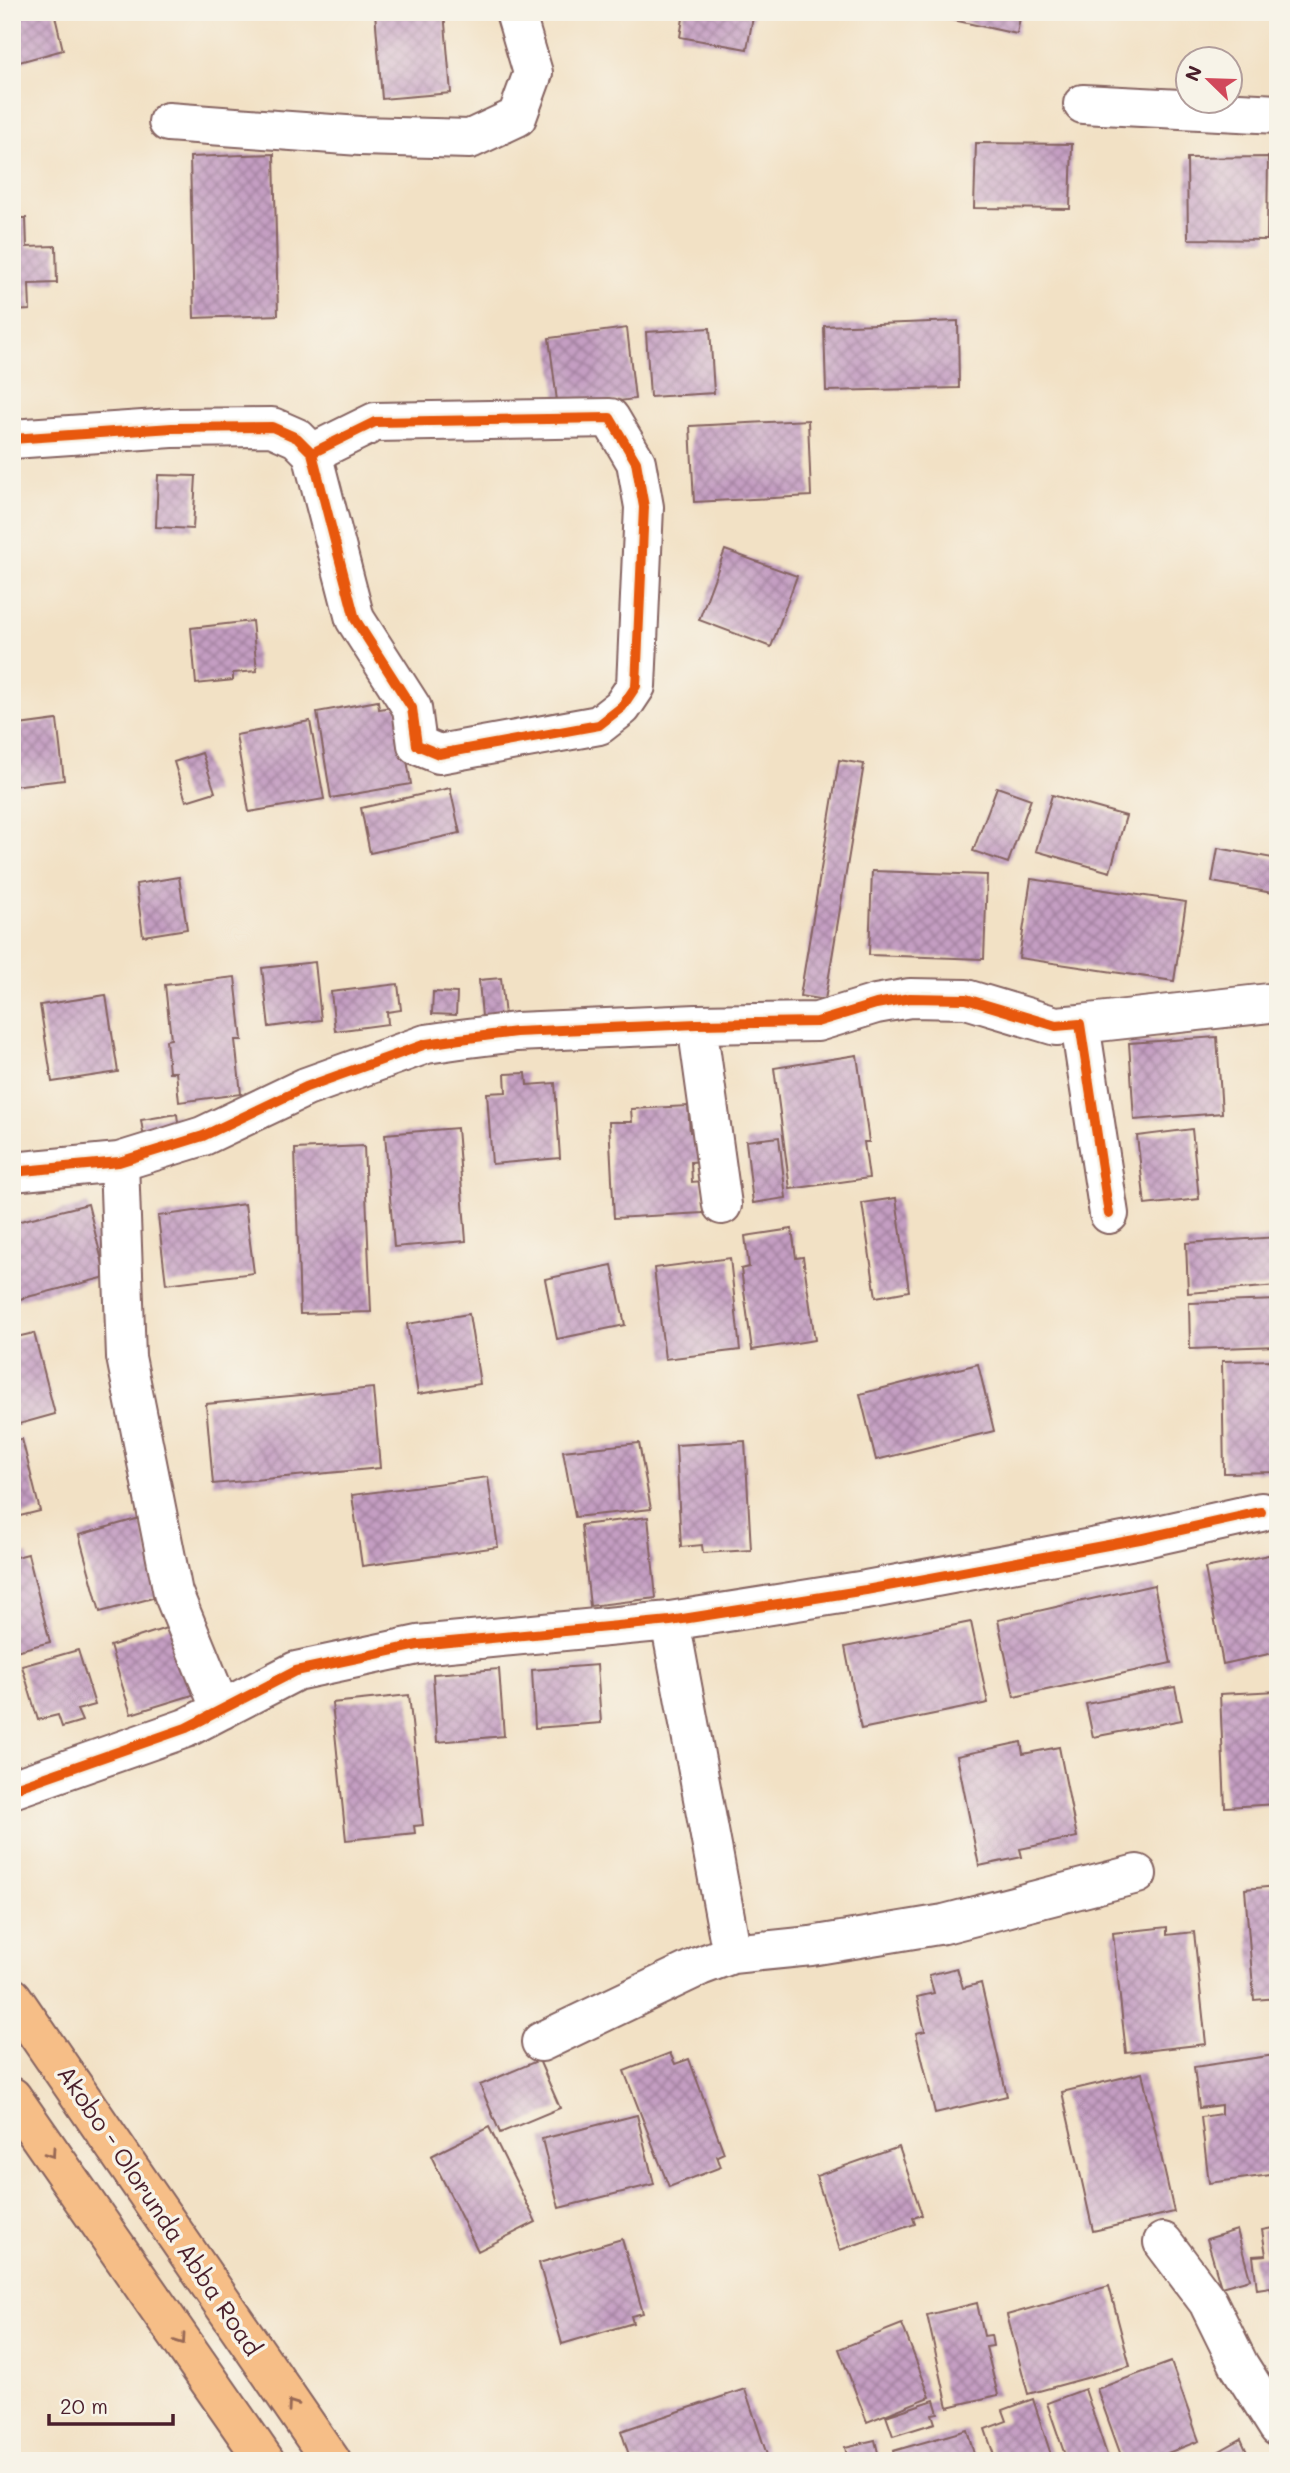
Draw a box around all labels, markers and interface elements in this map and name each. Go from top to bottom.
north arrow [1174,46,1244,116]
text: N [1179,62,1207,85]
street label: Akobo - Olorunda Abba Road [51,2059,269,2361]
one-way arrow [43,2145,55,2158]
one-way arrow [173,2332,185,2345]
scale bar [49,2382,173,2426]
text: 20 m [60,2392,108,2419]
one-way arrow [288,2400,300,2413]

